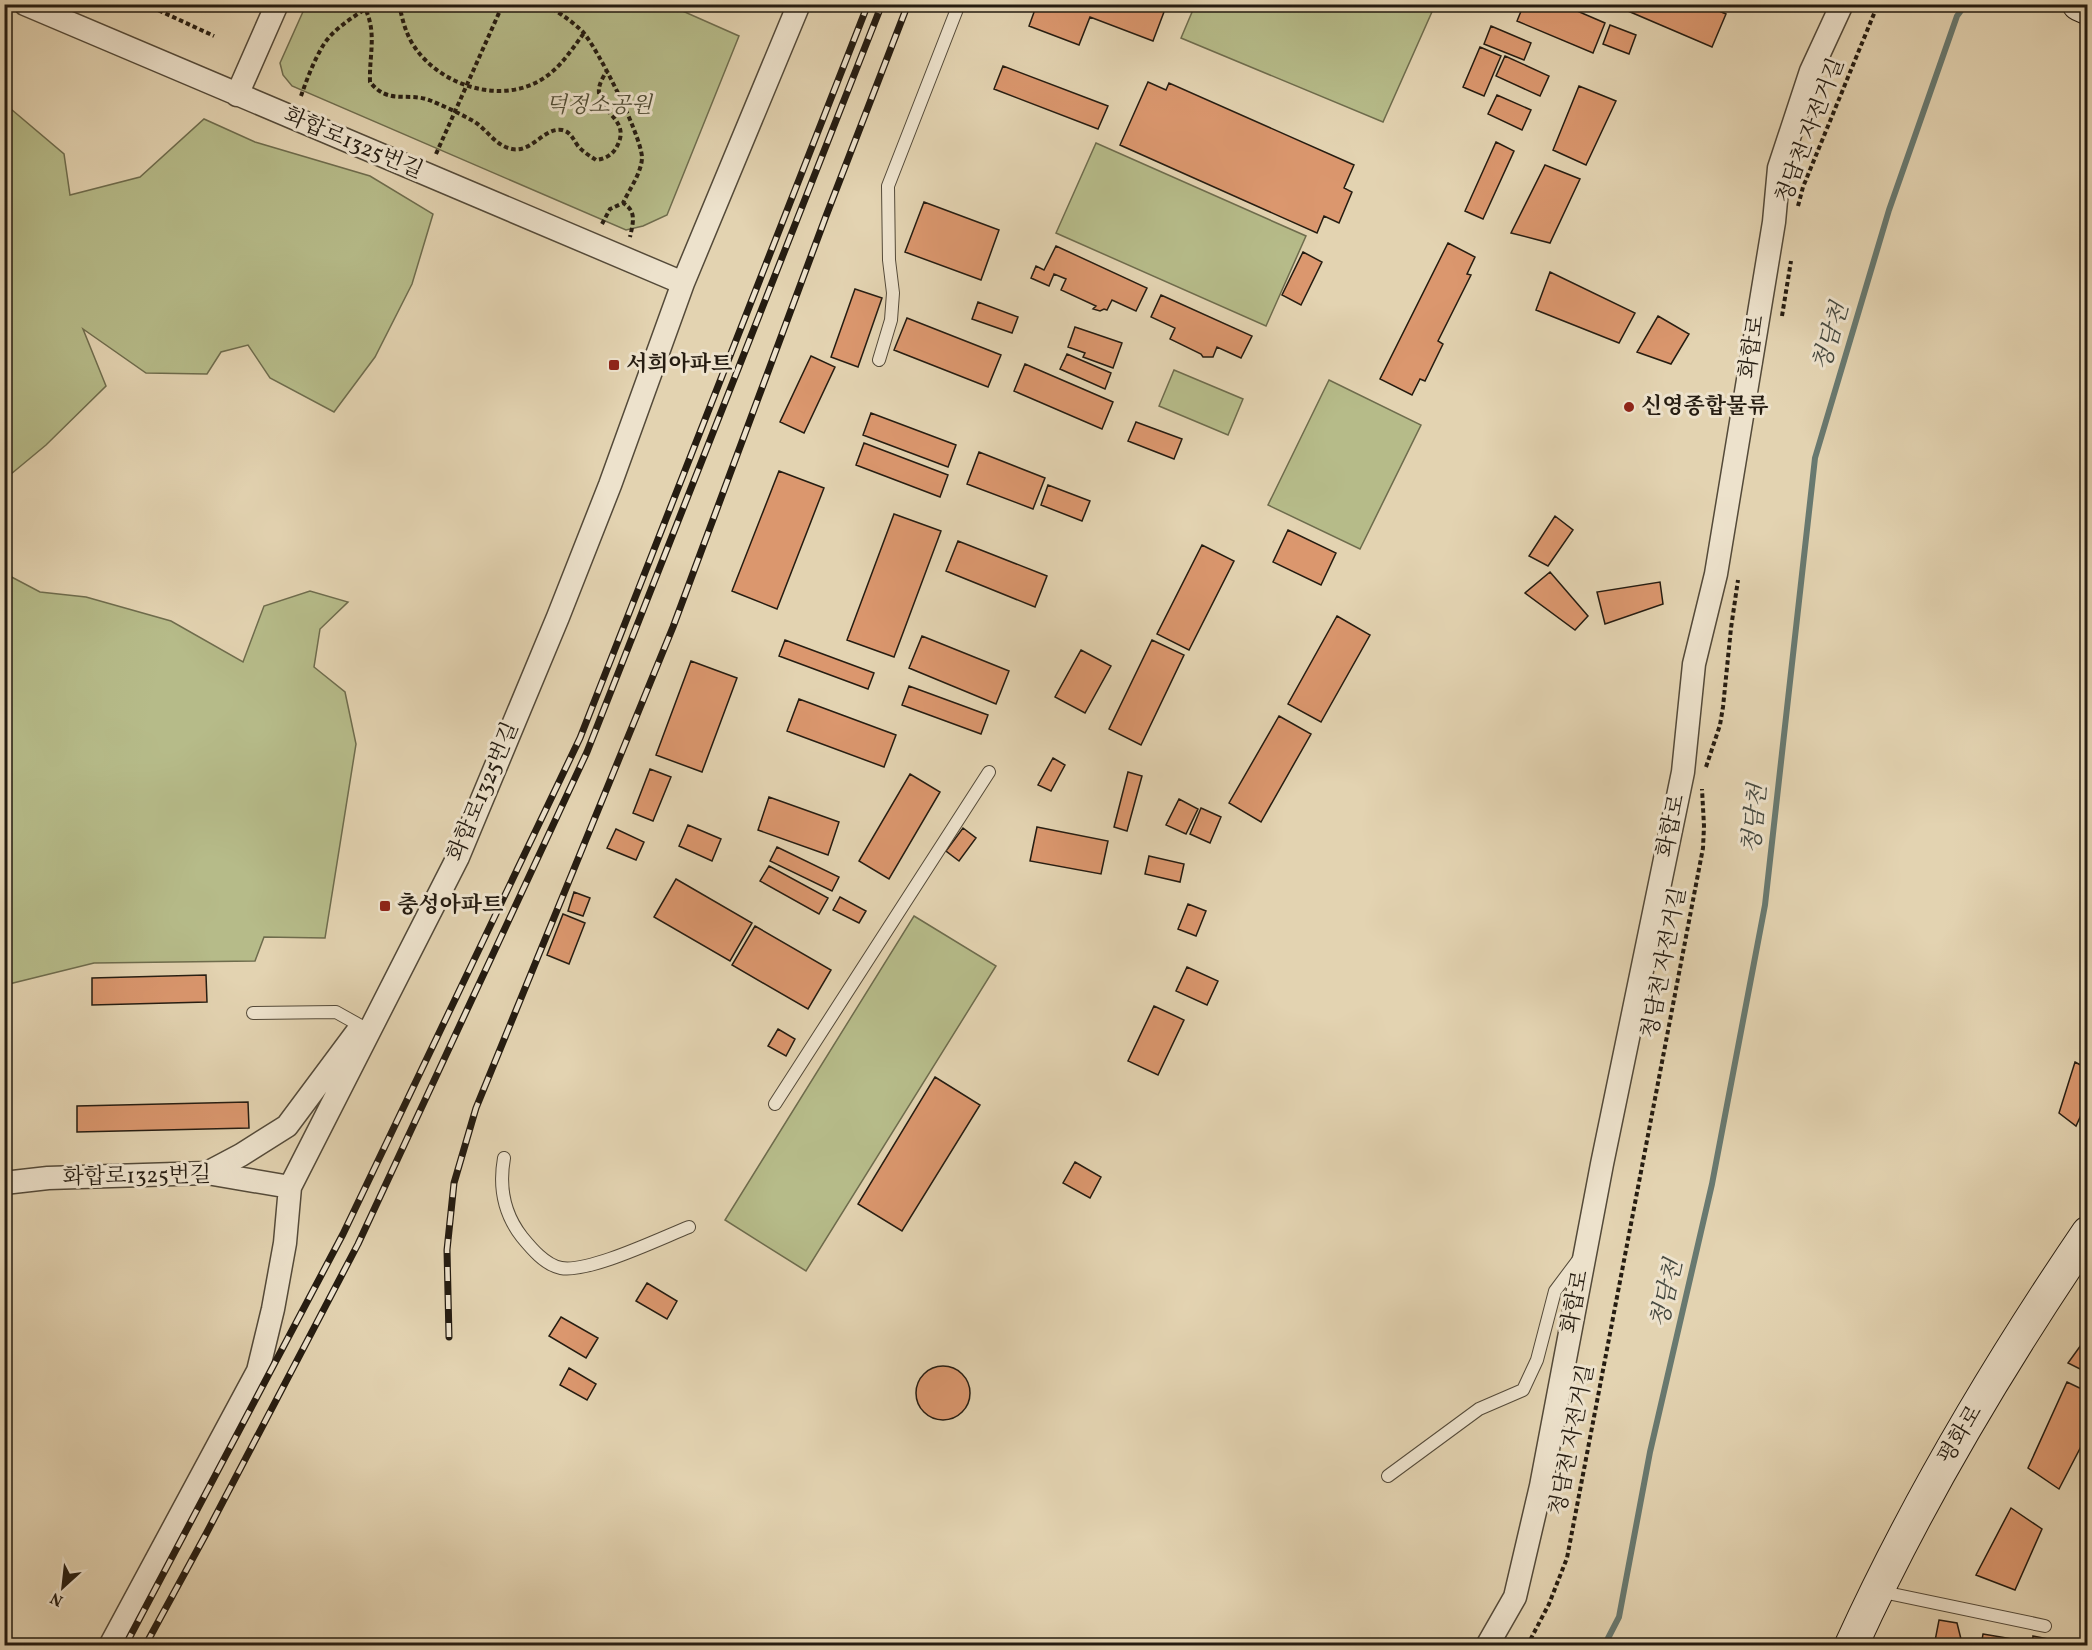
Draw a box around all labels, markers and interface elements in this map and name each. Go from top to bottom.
street label: 청담천 자전거길 [1769,54,1853,208]
park label: 덕정소공원 [546,91,654,122]
street label: 화합로1325번길 [279,101,427,187]
water label: 청담천 [1806,297,1859,375]
street label: 화합로 [1733,313,1773,381]
place label: 서희아파트 [626,350,733,381]
marker: 서희아파트 [607,358,621,372]
place label: 신영종합물류 [1641,392,1769,423]
marker: 신영종합물류 [1622,400,1636,414]
street label: 화합로1325번길 [441,718,527,866]
water label: 청담천 [1735,781,1777,855]
street label: 화합로 [1650,792,1694,860]
street label: 청담천 자전거길 [1635,885,1695,1041]
place label: 충성아파트 [397,891,504,922]
marker: 충성아파트 [378,899,392,913]
street label: 화합로1325번길 [62,1160,212,1194]
water label: 청담천 [1644,1255,1693,1332]
street label: 화합로 [1555,1268,1597,1336]
street label: 청담천 자전거길 [1543,1362,1603,1518]
street label: 평화로 [1931,1400,1991,1470]
north arrow [33,1557,93,1617]
text: N [47,1586,67,1611]

